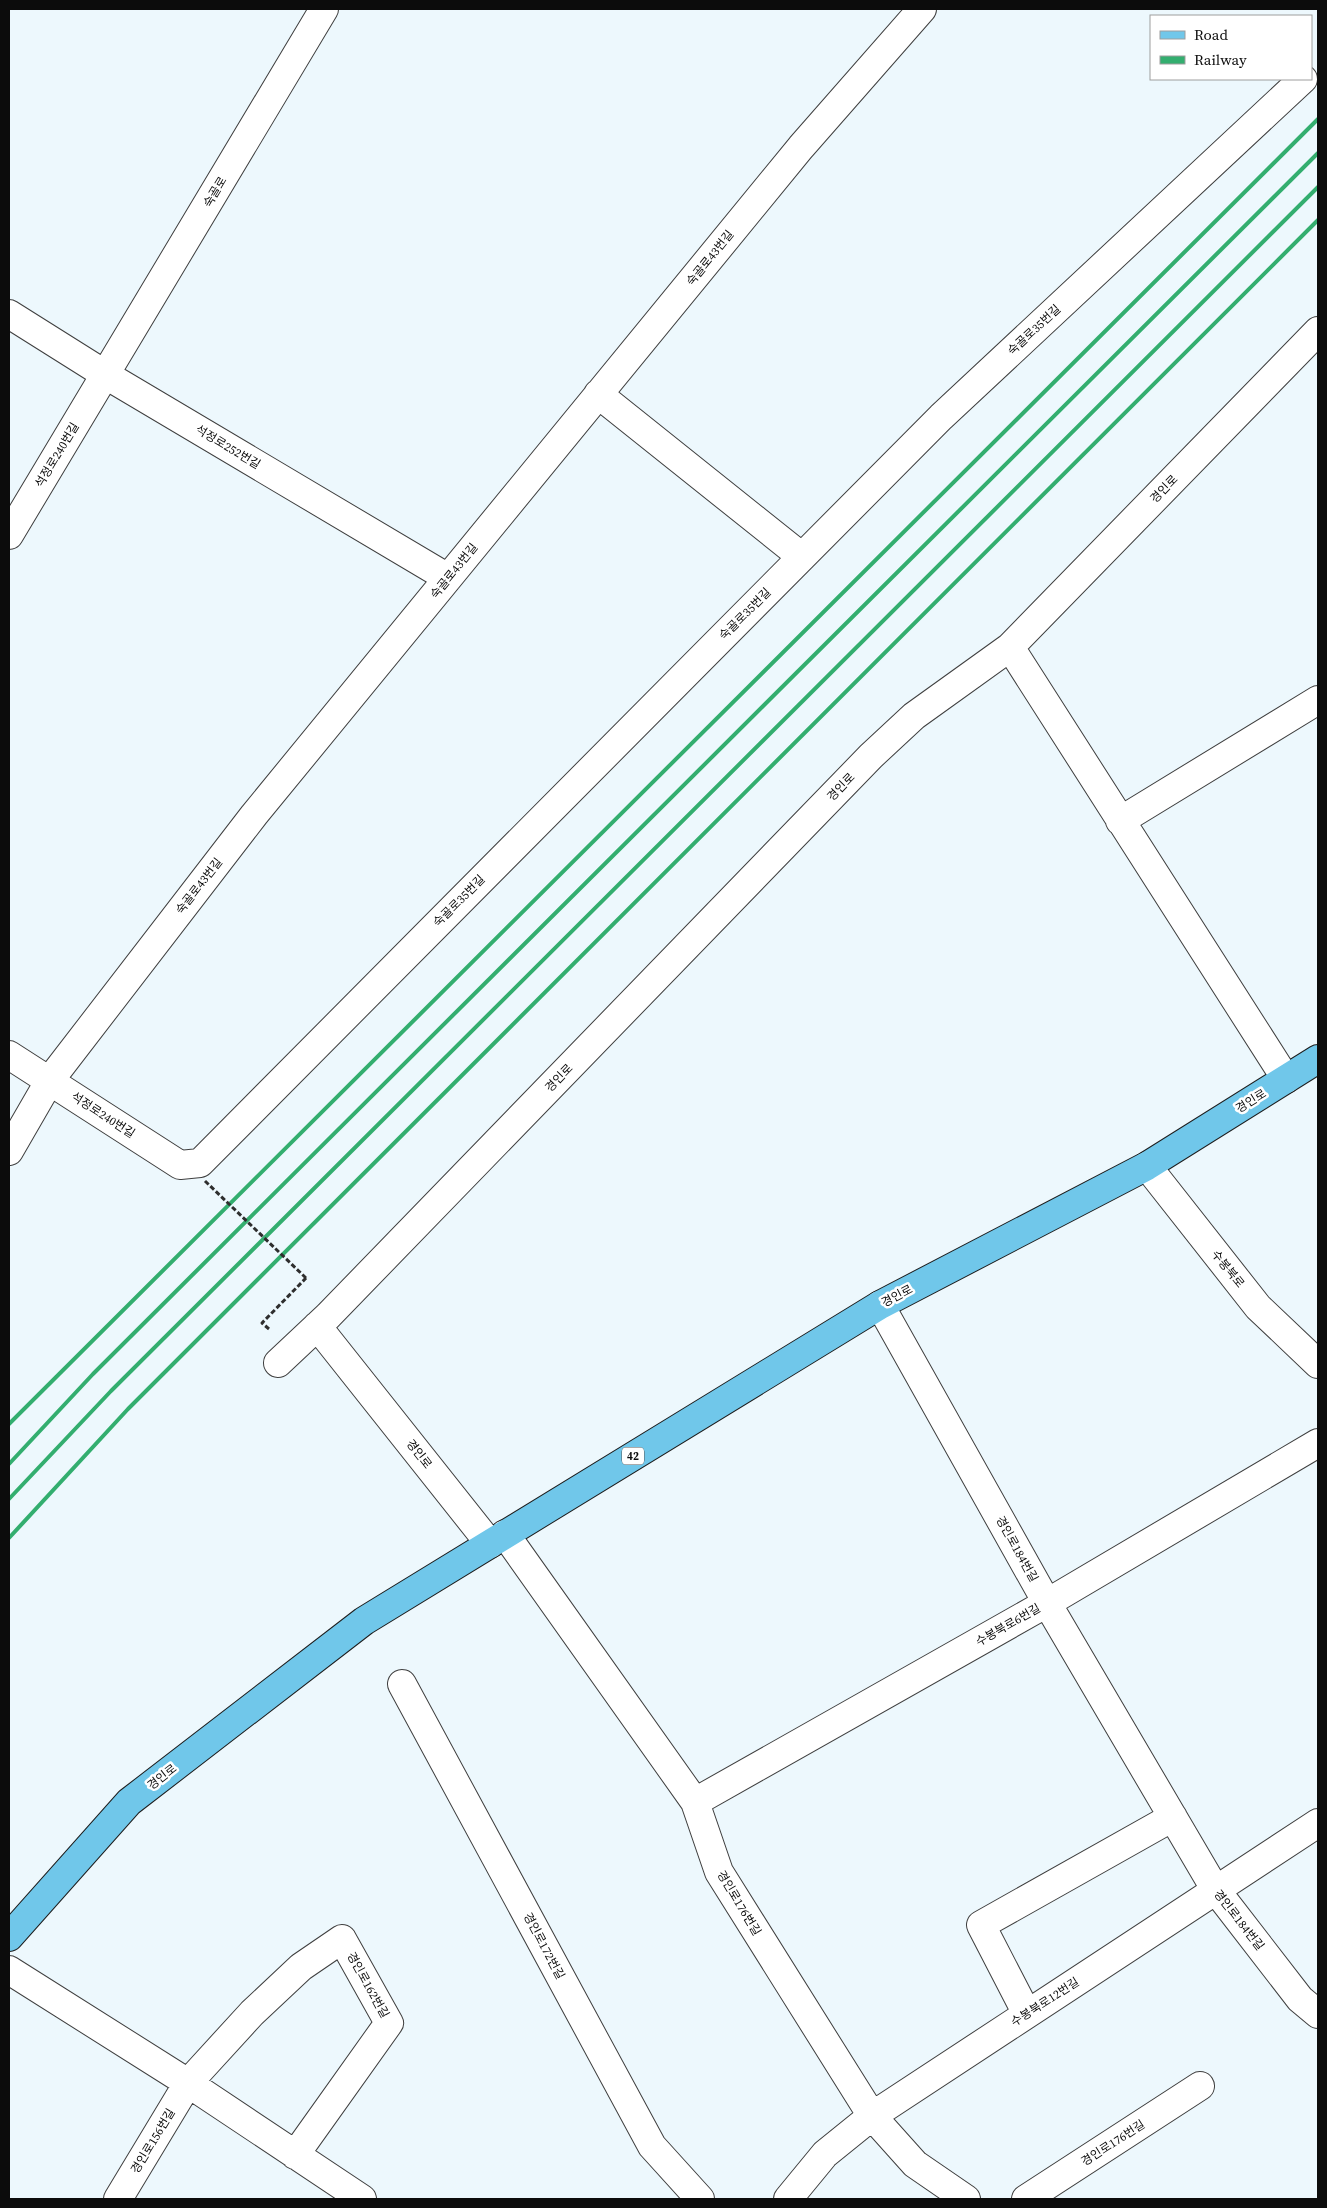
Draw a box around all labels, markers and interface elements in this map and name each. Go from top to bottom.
legend [1150,15,1312,80]
text: Road [1194,24,1228,45]
text: Railway [1194,49,1247,70]
street label: 숙골로 [200,174,230,210]
street label: 숙골로43번길 [683,227,737,289]
street label: 숙골로35번길 [1004,301,1064,359]
street label: 석정로240번길 [31,420,83,490]
street label: 석정로252번길 [193,421,263,473]
street label: 경인로 [1147,472,1181,506]
street label: 숙골로43번길 [427,540,481,602]
street label: 숙골로35번길 [716,585,774,643]
street label: 경인로 [824,770,858,804]
street label: 숙골로43번길 [172,855,226,917]
street label: 숙골로35번길 [430,872,488,930]
street label: 경인로 [542,1061,576,1095]
street label: 경인로 [1233,1085,1269,1117]
street label: 석정로240번길 [68,1088,138,1142]
street label: 수봉북로 [1208,1247,1248,1291]
street label: 경인로 [879,1281,915,1311]
street label: 경인로 [402,1436,436,1472]
road number: 42 [622,1448,644,1464]
street label: 경인로184번길 [992,1513,1042,1585]
street label: 수봉북로6번길 [973,1600,1043,1650]
street label: 경인로 [144,1760,180,1794]
street label: 경인로176번길 [713,1868,765,1938]
street label: 경인로184번길 [1210,1886,1268,1954]
street label: 경인로172번길 [520,1910,568,1982]
street label: 경인로162번길 [343,1949,393,2021]
street label: 수봉북로12번길 [1008,1974,1082,2030]
street label: 경인로156번길 [127,2106,179,2176]
street label: 경인로176번길 [1078,2116,1148,2170]

